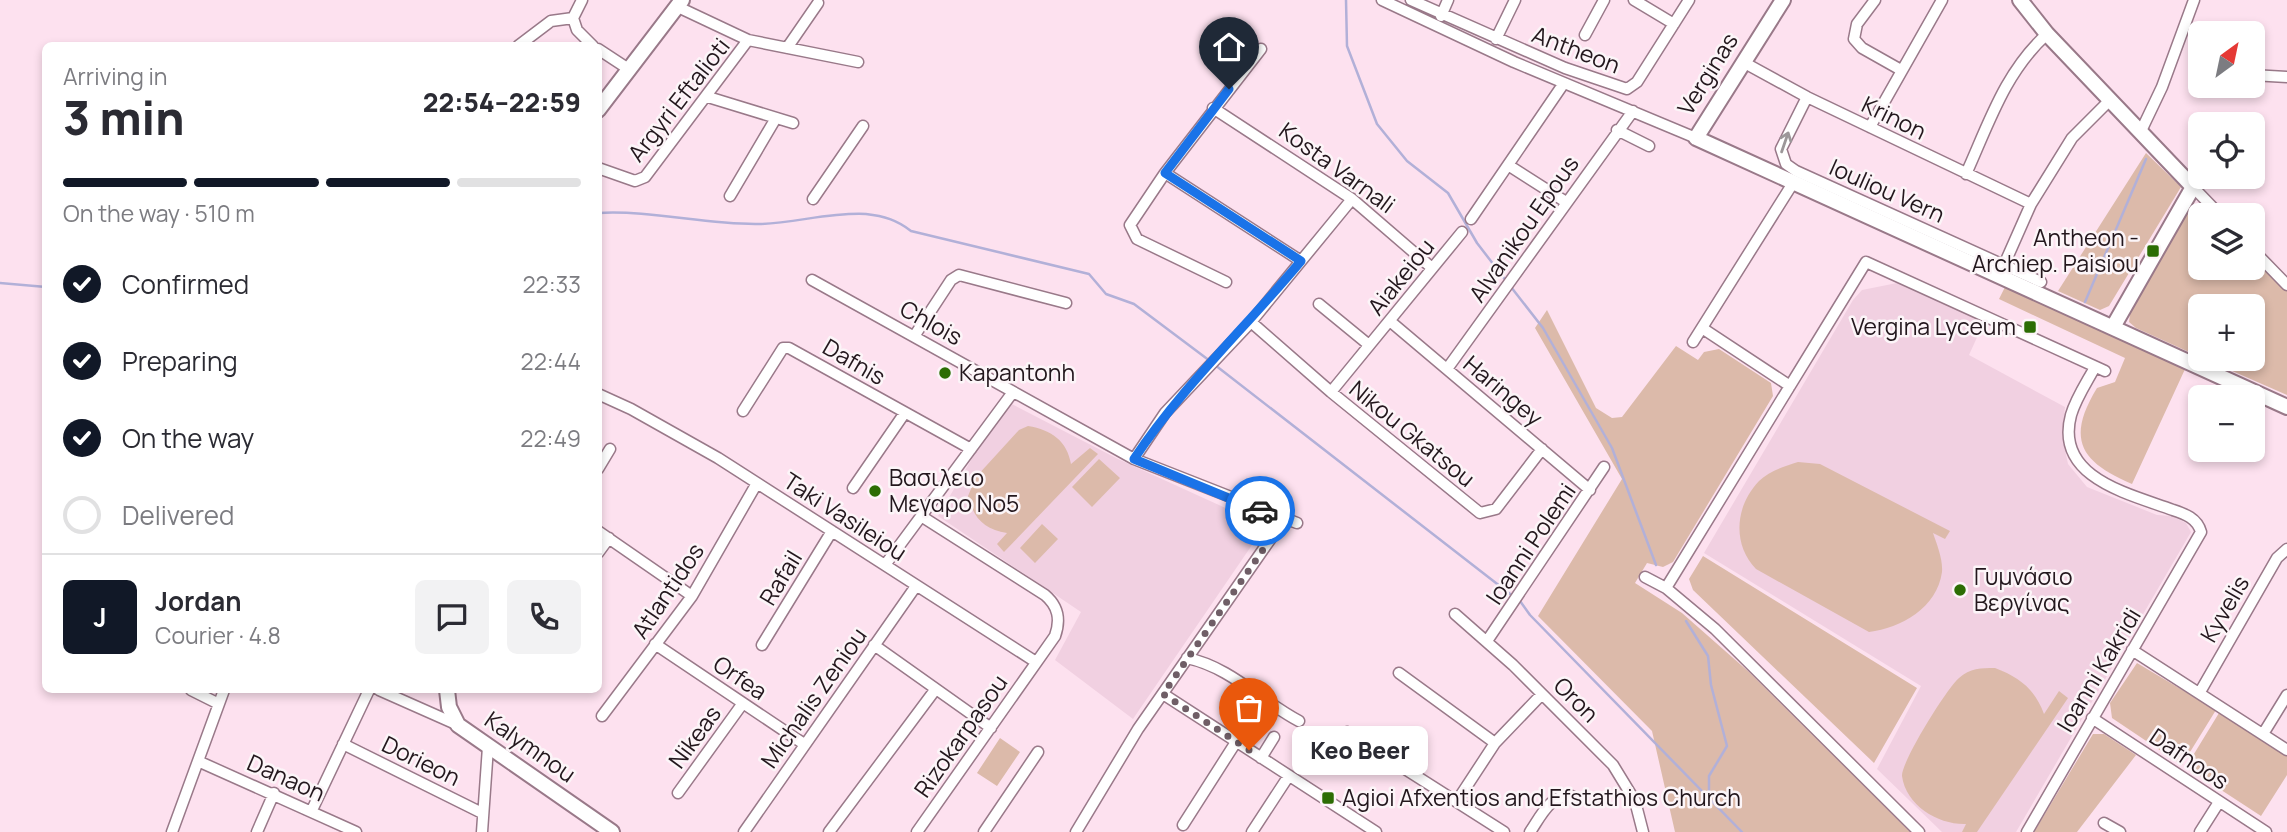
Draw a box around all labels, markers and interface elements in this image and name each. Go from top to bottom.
pin [1199,17,1259,89]
street label: Antheon [1528,18,1625,80]
north arrow [2188,21,2264,98]
map controls [2188,21,2265,462]
street label: Verginas [1669,26,1745,121]
icon: home [1210,28,1248,66]
street label: Argyri Eftalioti [620,31,737,168]
text: Arriving in [63,60,168,92]
text: 22:54–22:59 [423,84,581,120]
text: 3 min [63,86,184,149]
street label: Krinon [1857,88,1932,146]
button: locate [2188,112,2265,189]
street label: Kosta Varnali [1273,114,1402,220]
one-way arrow [1780,131,1793,153]
street label: Alvanikou Epous [1461,149,1586,308]
street label: Iouliou Vern [1825,150,1950,230]
text: On the way · 510 m [63,197,255,229]
button: layers [2188,203,2265,280]
place label: Antheon - Archiep. Paisiou [1972,221,2139,279]
street label: Aiakeiou [1359,231,1441,321]
marker: Antheon - Archiep. Paisiou [2145,243,2161,259]
icon: check [63,265,101,303]
text: Confirmed [122,266,249,302]
text: 22:33 [522,268,581,300]
street label: Chlois [895,292,968,352]
button: + [2188,294,2265,371]
place label: Vergina Lyceum [1851,310,2016,342]
marker: Vergina Lyceum [2022,319,2038,335]
street label: Dafnis [817,330,892,392]
icon: check [63,342,101,380]
text: Preparing [122,343,238,379]
text: 22:44 [521,345,581,377]
street label: Haringey [1457,348,1550,433]
place label: Kapantonh [959,356,1075,388]
marker: Kapantonh [937,365,953,381]
street label: Nikou Gkatsou [1343,373,1482,494]
button: − [2188,385,2265,462]
icon: check [63,419,101,457]
text: On the way [122,420,254,456]
text: 22:49 [520,422,581,454]
place label: Βασιλειο Μεγαρο Νο5 [889,461,1019,519]
street label: Taki Vasileiou [778,464,913,568]
courier [1225,476,1295,546]
street label: Ioanni Polemi [1478,477,1583,610]
marker: Βασιλειο Μεγαρο Νο5 [867,483,883,499]
icon: car [1241,492,1279,530]
text: Delivered [122,497,234,533]
street label: Atlantidos [623,536,711,645]
street label: Rafail [751,544,809,611]
place label: Γυμνάσιο Βεργίνας [1974,560,2073,618]
street label: Kyvelis [2192,569,2256,648]
button: chat [415,580,489,654]
button: phone [507,580,581,654]
marker: Γυμνάσιο Βεργίνας [1952,582,1968,598]
text: Jordan [155,583,241,619]
text: J [93,599,107,635]
street label: Ioanni Kakridi [2048,601,2148,738]
text: Courier · 4.8 [155,619,281,651]
street label: Michalis Zeniou [753,621,874,774]
street label: Orfea [707,648,774,707]
street label: Rizokarpasou [906,668,1014,803]
street label: Oron [1547,670,1606,729]
pin [1219,678,1279,750]
icon: bag [1230,689,1268,727]
street label: Nikeas [661,699,728,774]
street label: Kalymnou [479,703,582,789]
street label: Dafnoos [2144,720,2235,796]
callout: Keo Beer [1291,726,1428,774]
street label: Dorieon [377,727,466,793]
text: Keo Beer [1310,734,1410,766]
street label: Danaon [242,746,330,808]
place label: Agioi Afxentios and Efstathios Church [1342,781,1741,813]
marker: Agioi Afxentios and Efstathios Church [1320,790,1336,806]

